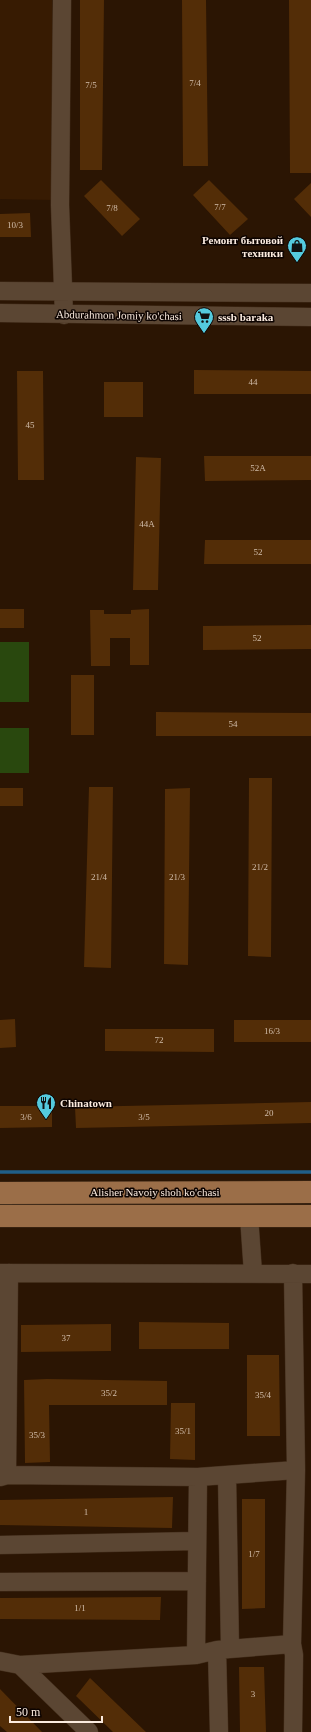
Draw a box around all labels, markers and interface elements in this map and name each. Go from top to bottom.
house number: 7/4 [189,78,201,88]
house number: 7/5 [85,80,97,90]
house number: 7/7 [214,202,226,212]
house number: 7/8 [106,203,118,213]
house number: 10/3 [7,220,23,230]
place label: Ремонт бытовой техники [202,234,284,259]
shop icon: Ремонт бытовой техники [286,235,308,263]
supermarket icon: sssb baraka [193,306,215,334]
street label: Abdurahmon Jomiy ko'chasi [56,308,182,322]
place label: sssb baraka [218,311,274,323]
house number: 44 [249,377,258,387]
house number: 45 [26,420,35,430]
house number: 52A [250,463,266,473]
house number: 44A [139,519,155,529]
house number: 52 [254,547,263,557]
house number: 52 [253,633,262,643]
house number: 54 [229,719,238,729]
house number: 21/2 [252,862,268,872]
house number: 21/4 [91,872,107,882]
house number: 21/3 [169,872,185,882]
house number: 16/3 [264,1026,280,1036]
house number: 72 [155,1035,164,1045]
restaurant icon: Chinatown [35,1092,57,1120]
place label: Chinatown [60,1097,112,1109]
house number: 20 [265,1108,274,1118]
house number: 3/6 [20,1112,32,1122]
house number: 3/5 [138,1112,150,1122]
street label: Alisher Navoiy shoh ko'chasi [90,1186,220,1198]
house number: 37 [62,1333,71,1343]
house number: 35/2 [101,1388,117,1398]
house number: 35/4 [255,1390,271,1400]
house number: 35/1 [175,1426,191,1436]
house number: 35/3 [29,1430,45,1440]
house number: 1 [84,1507,88,1517]
house number: 1/7 [248,1549,260,1559]
house number: 1/1 [74,1603,86,1613]
house number: 3 [251,1689,256,1699]
scale bar [10,1698,102,1724]
text: 50 m [16,1705,41,1719]

